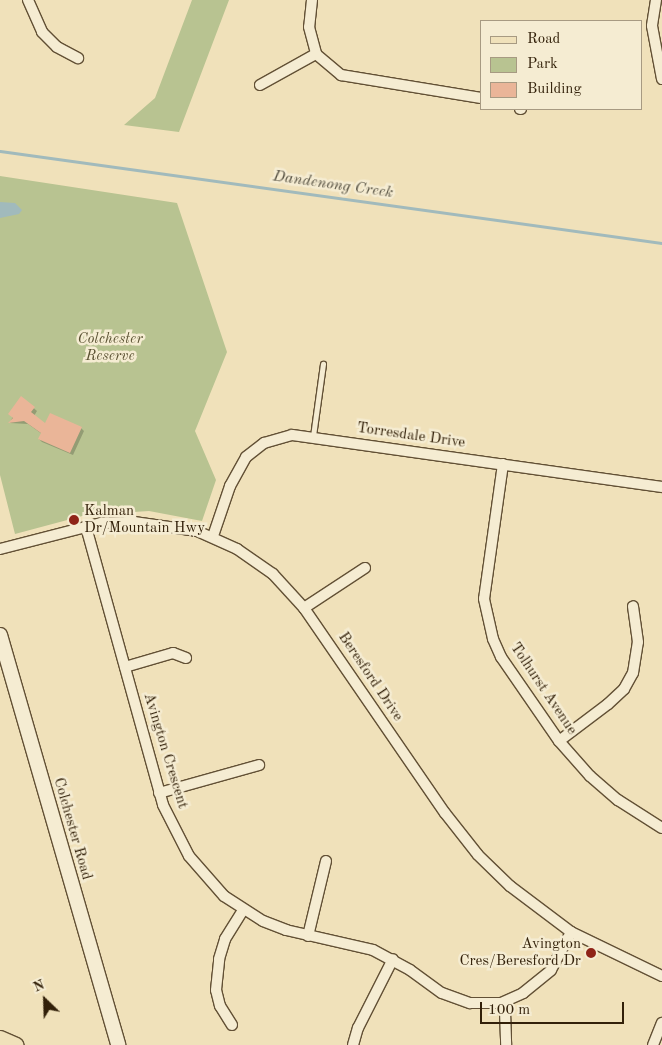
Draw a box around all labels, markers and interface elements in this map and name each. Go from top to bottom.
legend [480,20,642,110]
text: Road [527,32,560,47]
text: Park [527,57,558,72]
text: Building [527,82,582,97]
water label: Dandenong Creek [272,167,394,203]
park label: Colchester Reserve [77,330,143,365]
street label: Torresdale Drive [356,419,466,453]
place label: Kalman Dr/Mountain Hwy [84,502,205,537]
marker: Kalman Dr/Mountain Hwy [68,514,80,526]
street label: Beresford Drive [334,629,406,725]
street label: Tolhurst Avenue [506,640,580,738]
street label: Avington Crescent [139,691,191,811]
street label: Colchester Road [49,776,95,882]
place label: Avington Cres/Beresford Dr [459,935,581,970]
marker: Avington Cres/Beresford Dr [585,947,597,959]
north arrow [20,975,70,1025]
text: N [31,978,47,995]
scale bar [482,992,626,1024]
text: 100 m [488,1003,530,1018]

